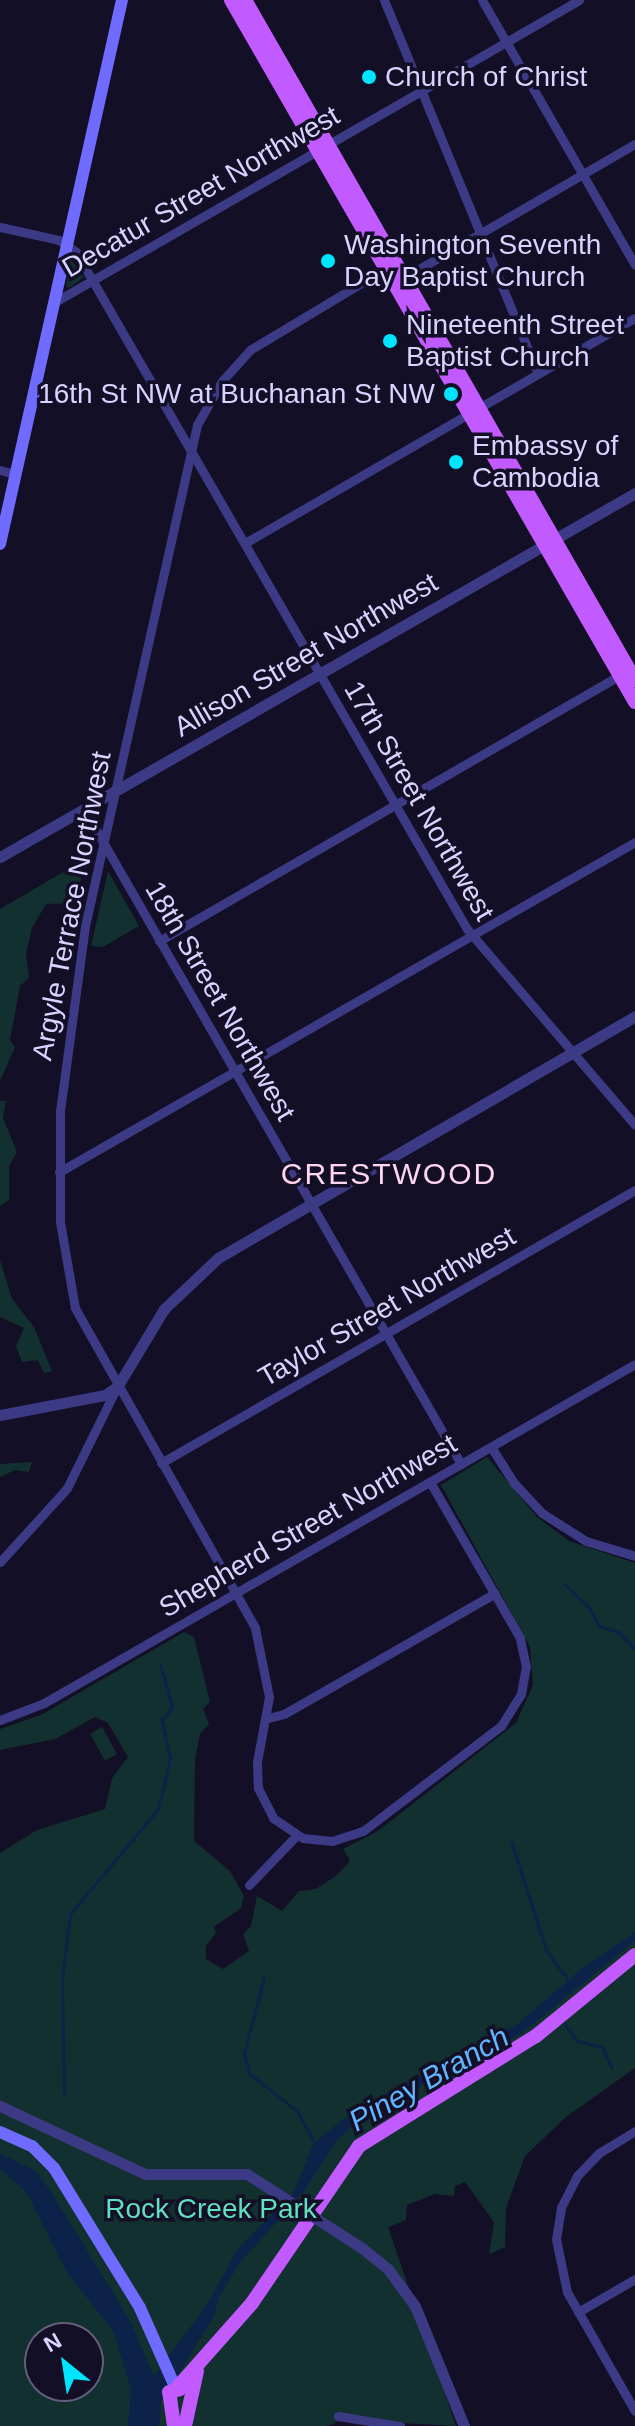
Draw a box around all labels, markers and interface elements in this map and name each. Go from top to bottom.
place label: Church of Christ [385,60,587,94]
marker: Church of Christ [360,68,378,86]
street label: Decatur Street Northwest [56,99,346,285]
place label: Washington Seventh Day Baptist Church [344,228,601,294]
marker: Washington Seventh Day Baptist Church [319,252,337,270]
place label: Nineteenth Street Baptist Church [406,308,624,374]
marker: Nineteenth Street Baptist Church [381,332,399,350]
place label: 16th St NW at Buchanan St NW [38,377,435,411]
marker: 16th St NW at Buchanan St NW [442,385,460,403]
place label: Embassy of Cambodia [472,429,618,495]
marker: Embassy of Cambodia [447,453,465,471]
street label: Allison Street Northwest [168,566,444,744]
street label: 17th Street Northwest [337,675,501,927]
street label: Argyle Terrace Northwest [26,749,118,1063]
street label: 18th Street Northwest [138,875,302,1127]
district label: CRESTWOOD [281,1156,497,1192]
street label: Taylor Street Northwest [253,1220,521,1394]
street label: Shepherd Street Northwest [153,1427,463,1625]
water label: Piney Branch [343,2019,515,2139]
park label: Rock Creek Park [105,2192,317,2226]
north arrow [24,2322,104,2402]
text: N [40,2328,66,2357]

